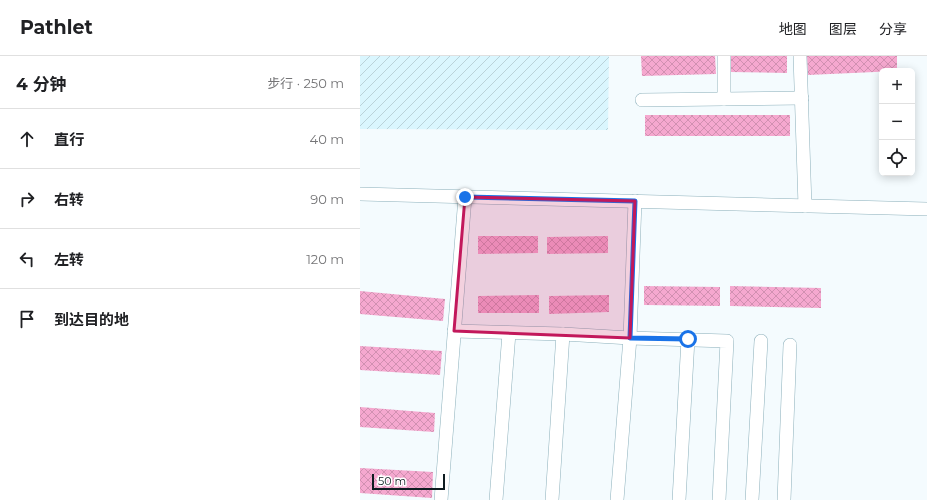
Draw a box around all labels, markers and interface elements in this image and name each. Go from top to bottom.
text: Pathlet [20,16,93,39]
text: 地图 [779,20,807,38]
text: 图层 [829,20,857,38]
text: 分享 [879,20,907,38]
map controls [879,68,915,176]
button: + [879,68,915,104]
text: 4 分钟 [16,74,67,94]
text: 步行 · 250 m [267,75,344,91]
button: − [879,104,915,140]
icon: ahead [16,128,38,150]
text: 直行 [54,130,84,149]
text: 40 m [310,131,344,147]
button: locate [879,140,915,176]
icon: right [16,188,38,210]
route end [456,188,474,206]
text: 右转 [54,190,84,209]
text: 90 m [310,191,344,207]
icon: left [16,248,38,270]
text: 左转 [54,250,84,269]
text: 120 m [306,251,344,267]
icon: arrive [16,308,38,330]
text: 到达目的地 [54,310,129,329]
route start [679,330,697,348]
scale bar [372,472,445,491]
text: 50 m [378,474,406,488]

